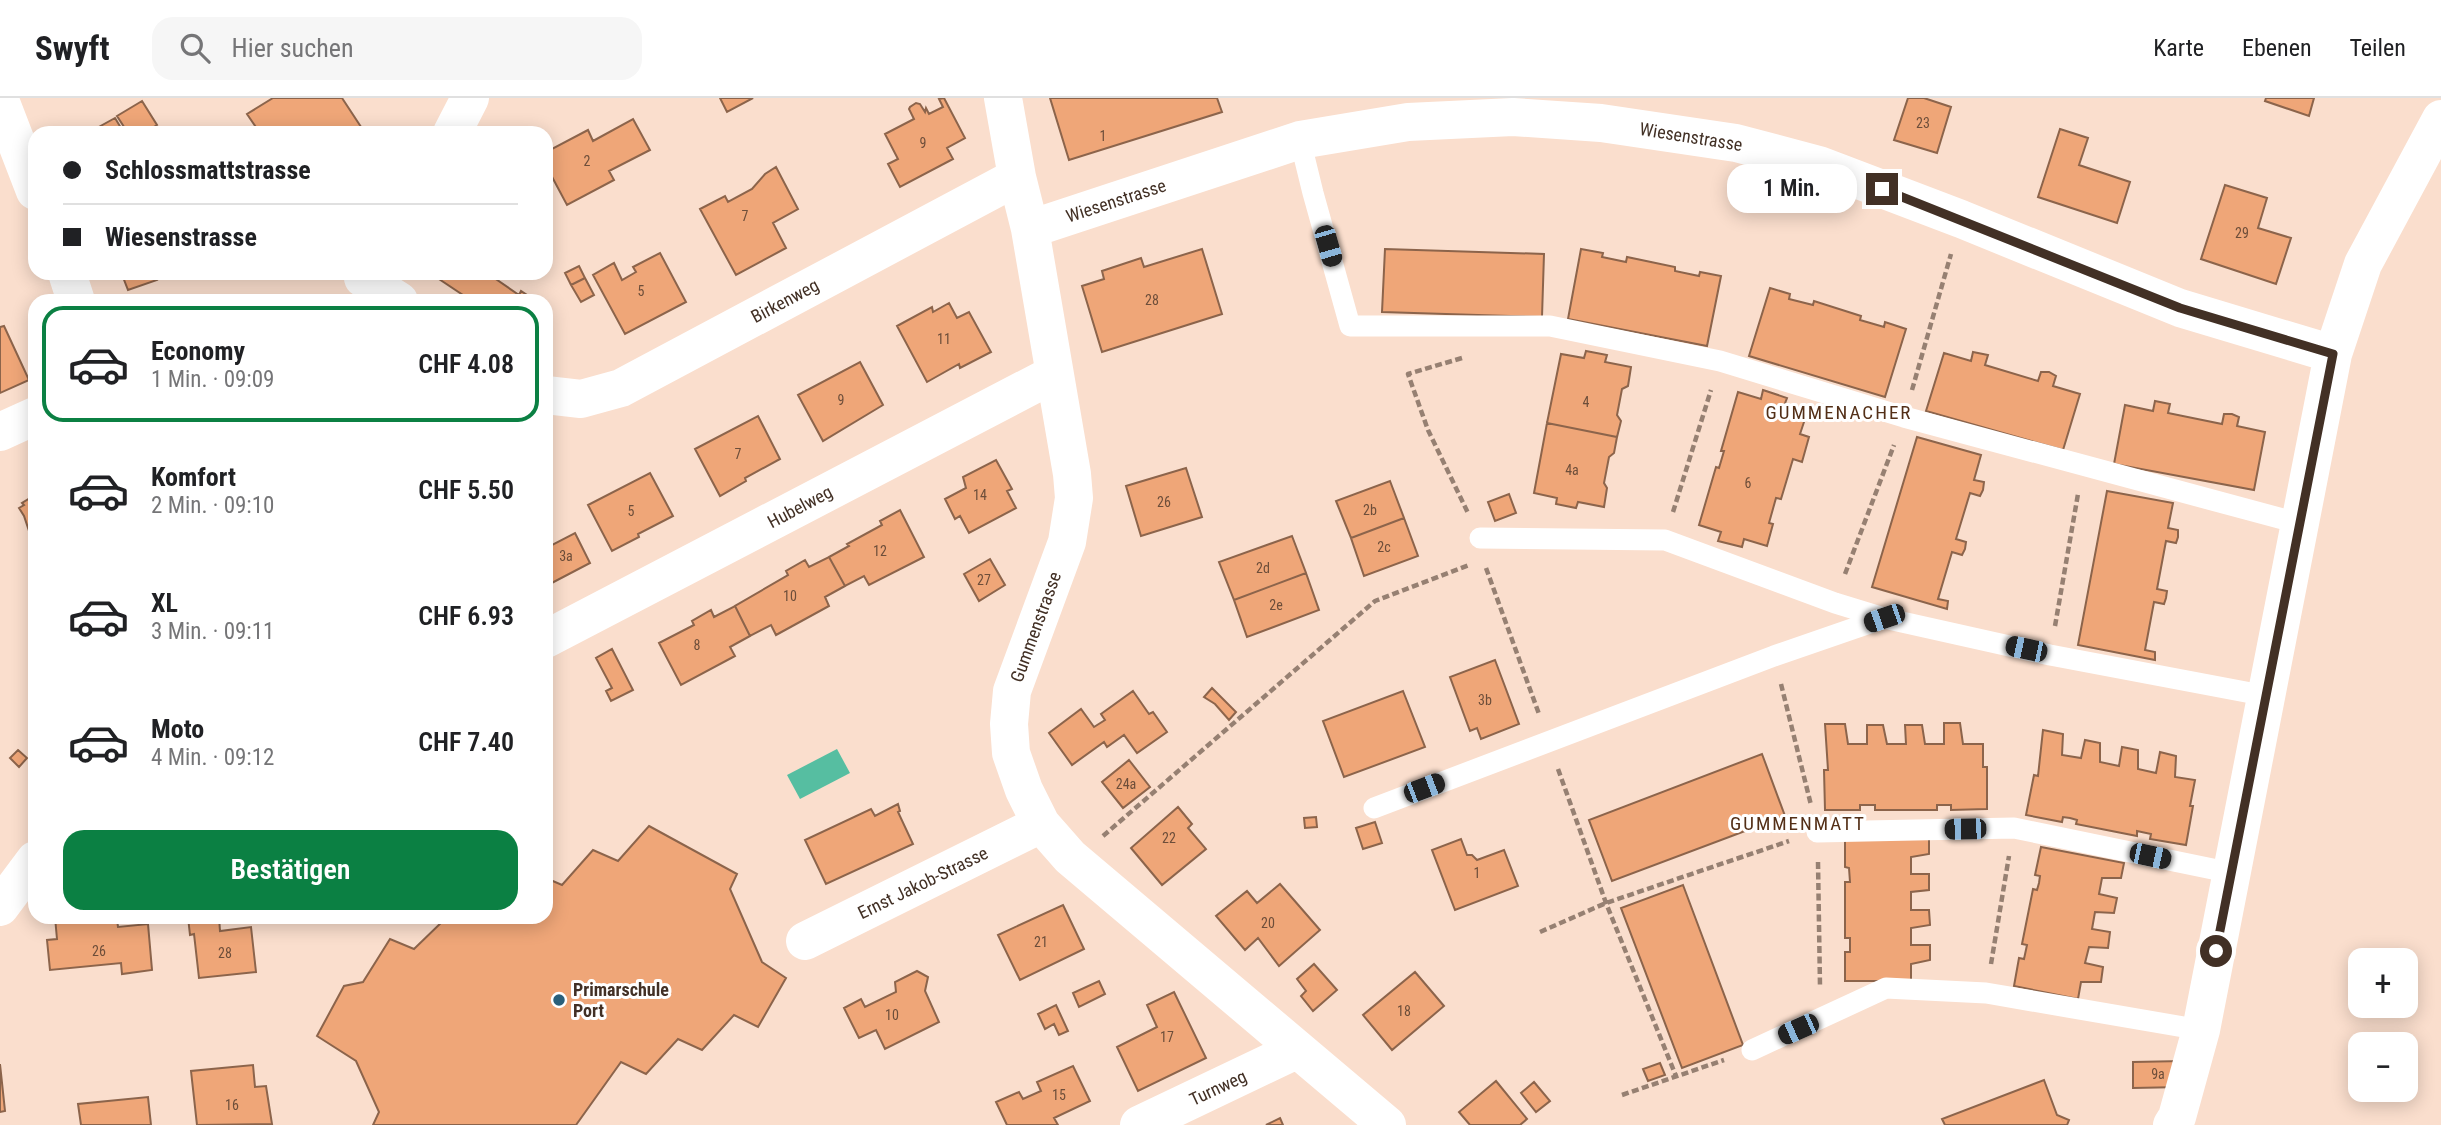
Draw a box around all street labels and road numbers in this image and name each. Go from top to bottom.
street label: Wiesenstrasse [1638,118,1744,155]
street label: Wiesenstrasse [1063,175,1168,227]
street label: Birkenweg [747,274,822,327]
street label: Hubelweg [764,481,836,532]
street label: Gummenstrasse [1006,569,1065,685]
street label: Ernst Jakob-Strasse [854,842,991,923]
street label: Turnweg [1186,1065,1250,1110]

